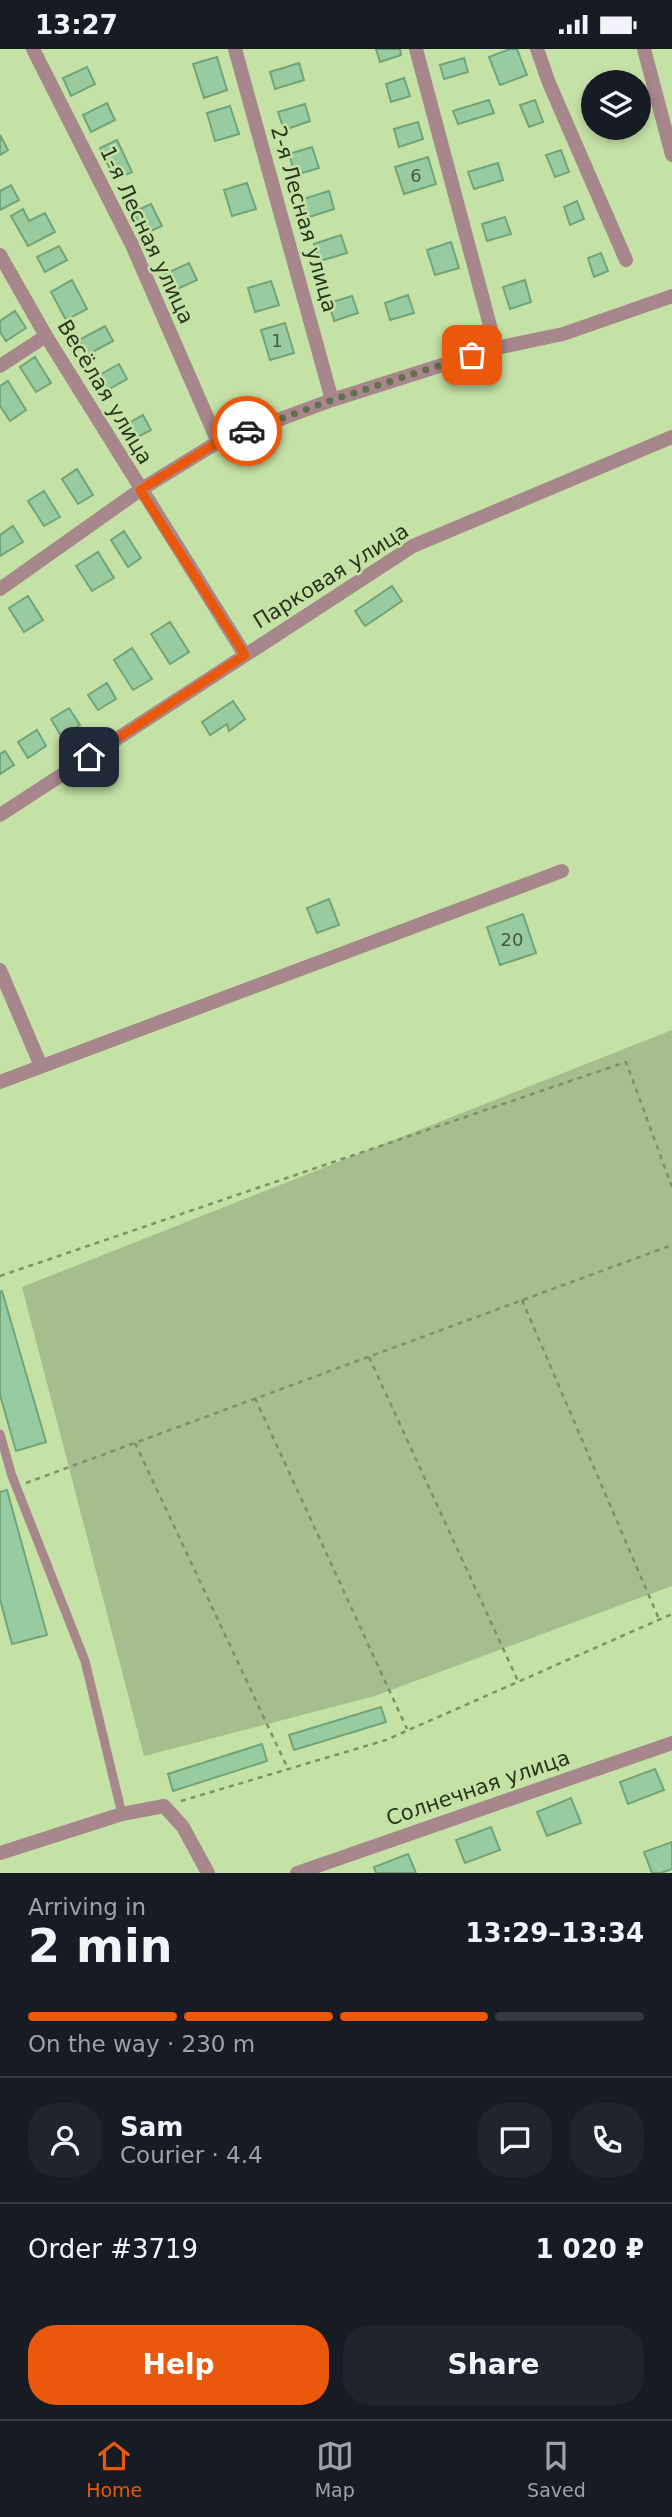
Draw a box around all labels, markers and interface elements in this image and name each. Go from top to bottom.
text: 13:27 [35,10,118,40]
map controls [581,70,651,140]
button: layers [581,70,651,140]
street label: 2-я Лесная улица [266,123,342,315]
street label: 1-я Лесная улица [95,142,199,328]
house number: 6 [410,165,422,186]
street label: Весёлая улица [52,316,158,468]
pin [442,325,502,385]
house number: 1 [271,330,283,351]
icon: bag [453,336,491,374]
courier [212,396,282,466]
icon: car [228,412,266,450]
street label: Парковая улица [249,518,413,634]
pin [59,727,119,787]
icon: home [70,738,108,776]
house number: 20 [501,929,523,950]
street label: Солнечная улица [383,1745,573,1831]
text: Arriving in [28,1894,146,1920]
text: 13:29–13:34 [465,1918,644,1948]
text: 2 min [28,1919,172,1973]
text: On the way · 230 m [28,2031,255,2057]
button: person [28,2103,102,2177]
button: chat [478,2103,552,2177]
button: phone [570,2103,644,2177]
text: Sam [120,2112,183,2142]
text: Courier · 4.4 [120,2142,263,2168]
text: Order #3719 [28,2234,198,2264]
text: 1 020 ₽ [535,2234,644,2264]
button: Help [28,2325,329,2405]
button: Share [343,2325,644,2405]
tab: Home [86,2437,142,2501]
tab: Map [315,2437,355,2501]
tab: Saved [527,2437,586,2501]

